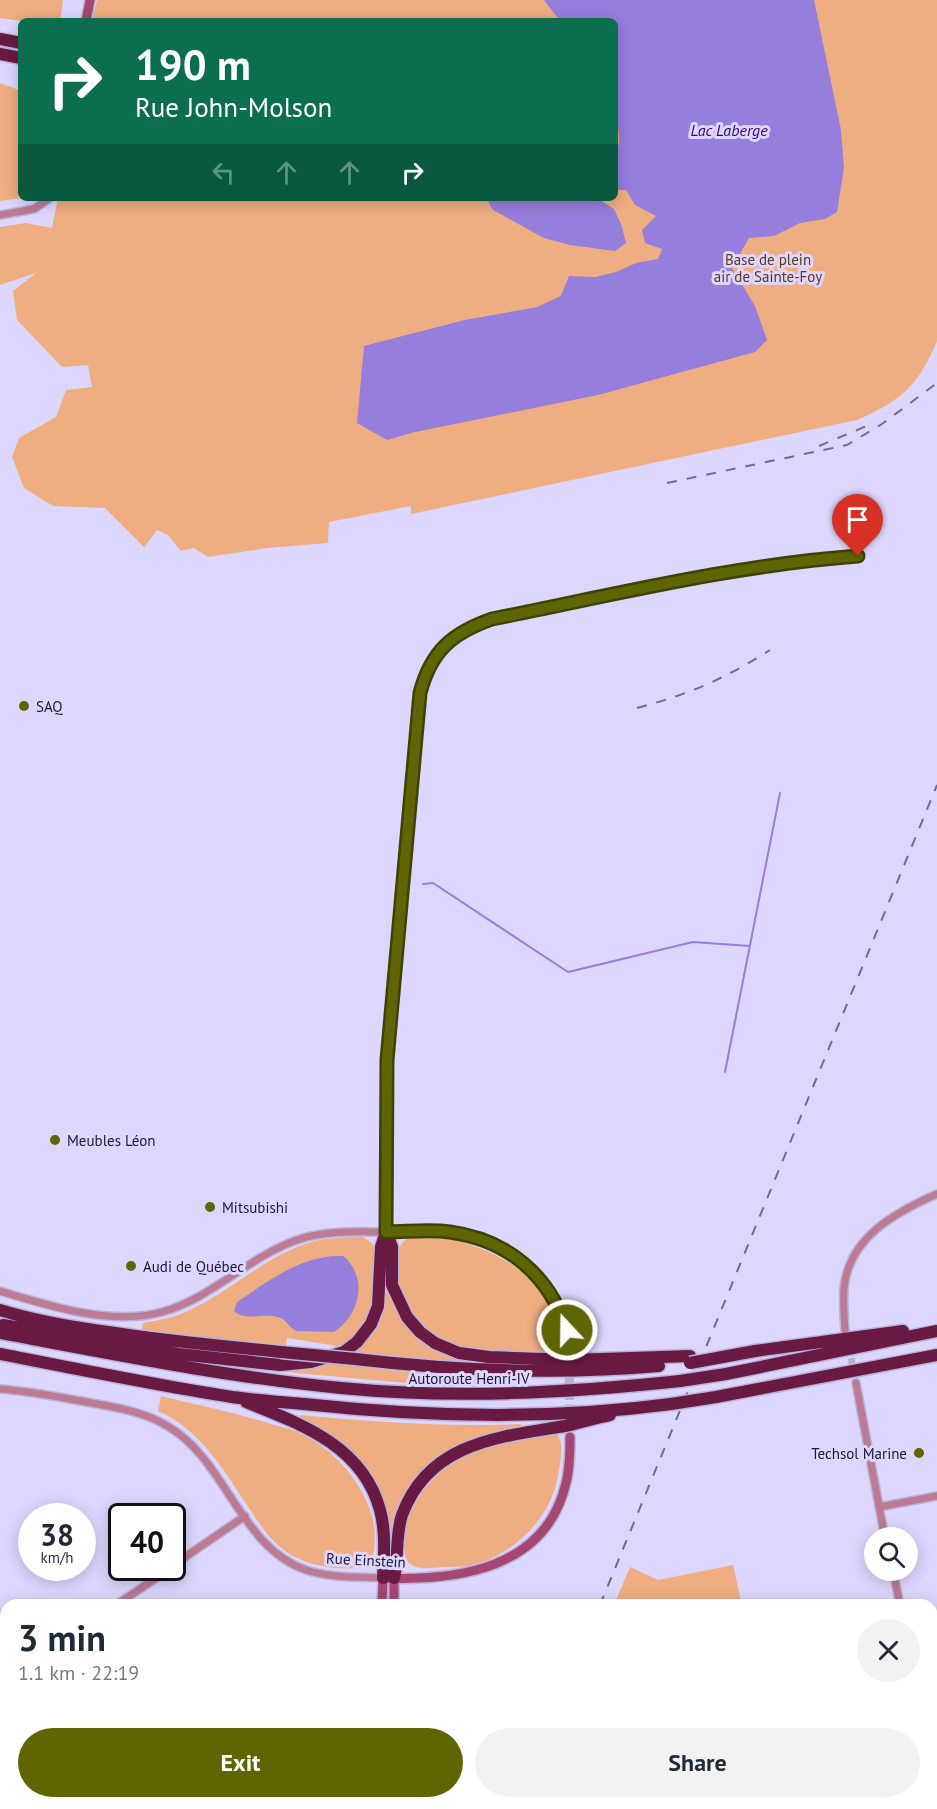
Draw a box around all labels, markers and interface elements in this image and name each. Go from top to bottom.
text: 190 m [135,37,251,92]
icon: right [36,42,114,120]
text: Rue John-Molson [135,90,332,124]
water label: Lac Laberge [690,120,768,140]
icon: left [207,156,240,189]
icon: ahead [270,156,303,189]
icon: ahead [333,156,366,189]
icon: right [396,156,429,189]
park label: Base de plein air de Sainte-Foy [714,250,822,286]
pin [832,494,883,556]
icon: arrive [841,503,874,536]
place label: SAQ [36,697,63,716]
marker: SAQ [17,699,31,713]
place label: Meubles Léon [67,1131,156,1150]
marker: Meubles Léon [48,1133,62,1147]
place label: Mitsubishi [222,1198,288,1217]
marker: Mitsubishi [203,1200,217,1214]
place label: Audi de Québec [143,1257,244,1276]
marker: Audi de Québec [124,1259,138,1273]
position arrow [535,1298,599,1362]
street label: Autoroute Henri-IV [409,1369,530,1388]
place label: Techsol Marine [811,1444,907,1463]
marker: Techsol Marine [912,1446,926,1460]
speed limit sign: 40 [108,1503,186,1581]
text: 38 [40,1515,74,1554]
map controls [864,1527,918,1581]
button: search [864,1527,918,1581]
text: km/h [41,1548,73,1567]
street label: Rue Einstein [326,1548,406,1572]
text: 3 min [18,1614,106,1661]
button: close [857,1619,920,1682]
text: 1.1 km · 22:19 [18,1660,139,1686]
button: Exit [18,1728,463,1797]
button: Share [475,1728,920,1797]

